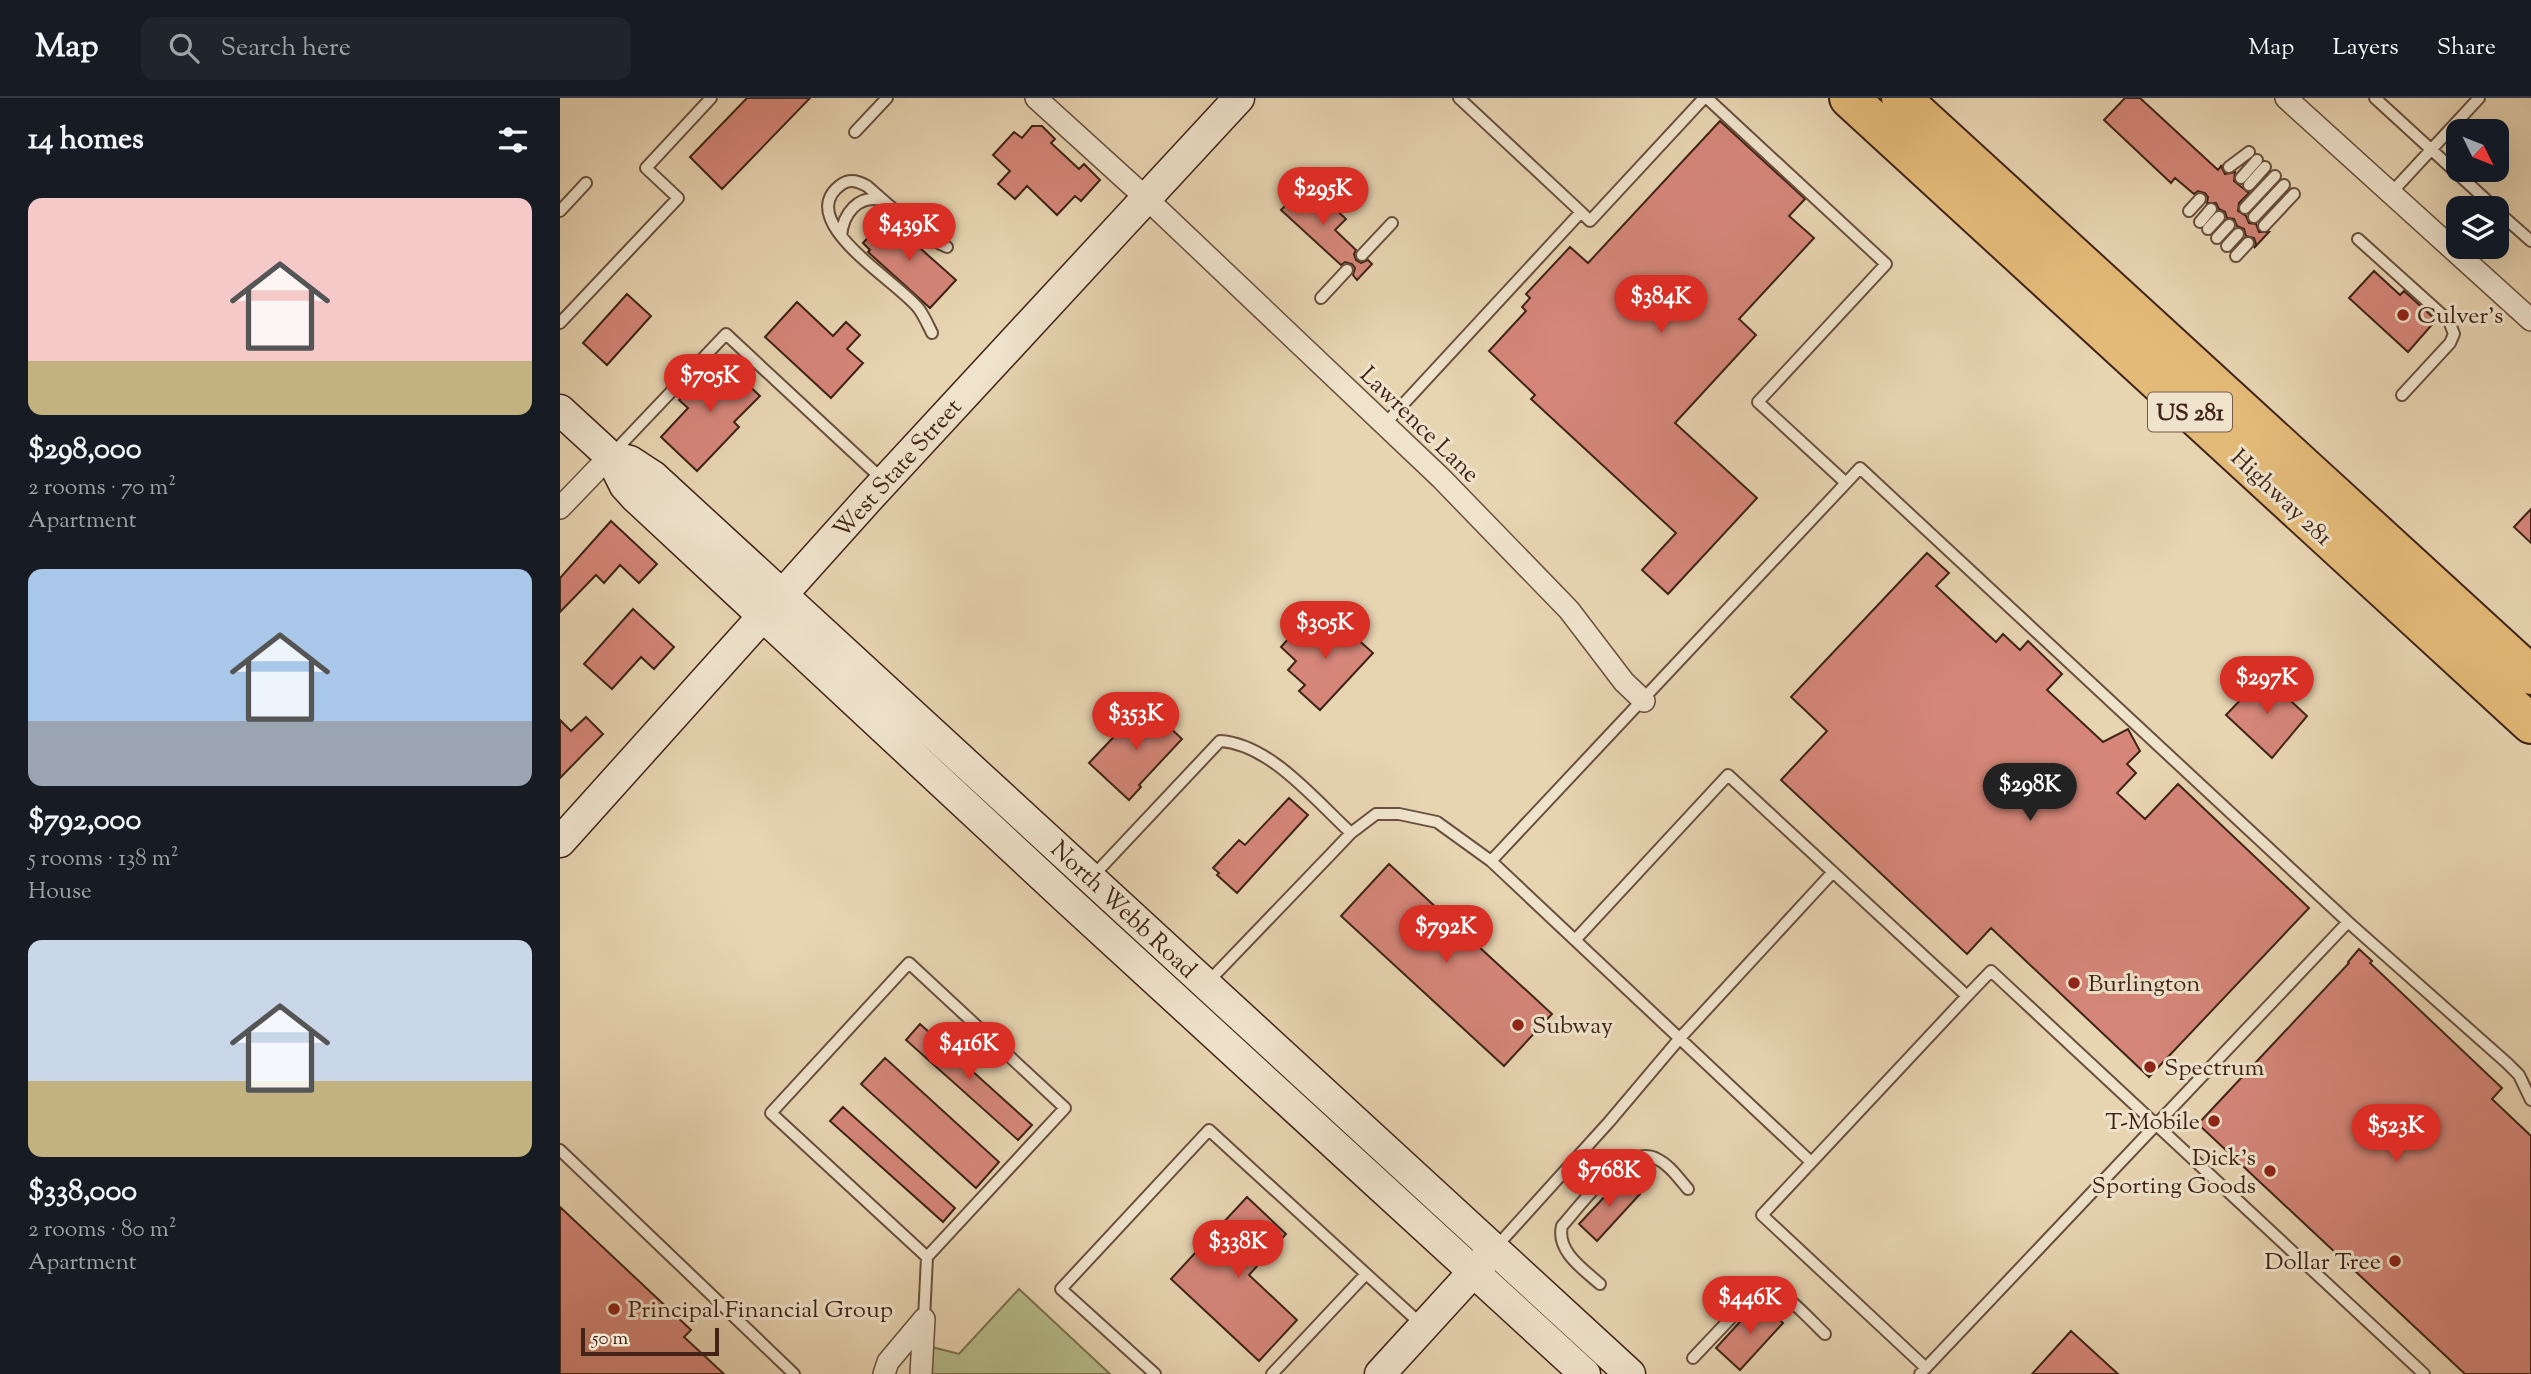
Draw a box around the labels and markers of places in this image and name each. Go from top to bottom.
pin: $295K [1274,167,1372,227]
pin: $439K [860,204,958,263]
pin: $384K [1612,275,1710,335]
place label: Culver's [2417,300,2503,334]
marker: Culver's [2395,307,2411,323]
pin: $705K [661,354,759,414]
pin: $305K [1276,602,1374,661]
pin: $297K [2218,656,2316,716]
pin: $353K [1087,692,1185,752]
pin: $298K [1981,764,2079,823]
pin: $792K [1397,906,1495,965]
place label: Burlington [2088,968,2201,1002]
marker: Burlington [2066,975,2082,991]
place label: Subway [1532,1010,1613,1044]
marker: Subway [1510,1017,1526,1033]
pin: $416K [920,1023,1018,1082]
place label: Spectrum [2164,1052,2265,1086]
marker: Spectrum [2142,1059,2158,1075]
pin: $523K [2347,1104,2445,1164]
place label: T-Mobile [2105,1106,2200,1140]
marker: T-Mobile [2206,1113,2222,1129]
place label: Dick's Sporting Goods [2092,1142,2256,1204]
pin: $768K [1560,1150,1658,1209]
marker: Dick's Sporting Goods [2262,1163,2278,1179]
pin: $338K [1189,1220,1287,1280]
place label: Dollar Tree [2265,1246,2381,1280]
marker: Dollar Tree [2387,1253,2403,1269]
pin: $446K [1701,1276,1799,1336]
place label: Principal Financial Group [628,1294,893,1328]
marker: Principal Financial Group [606,1301,622,1317]

